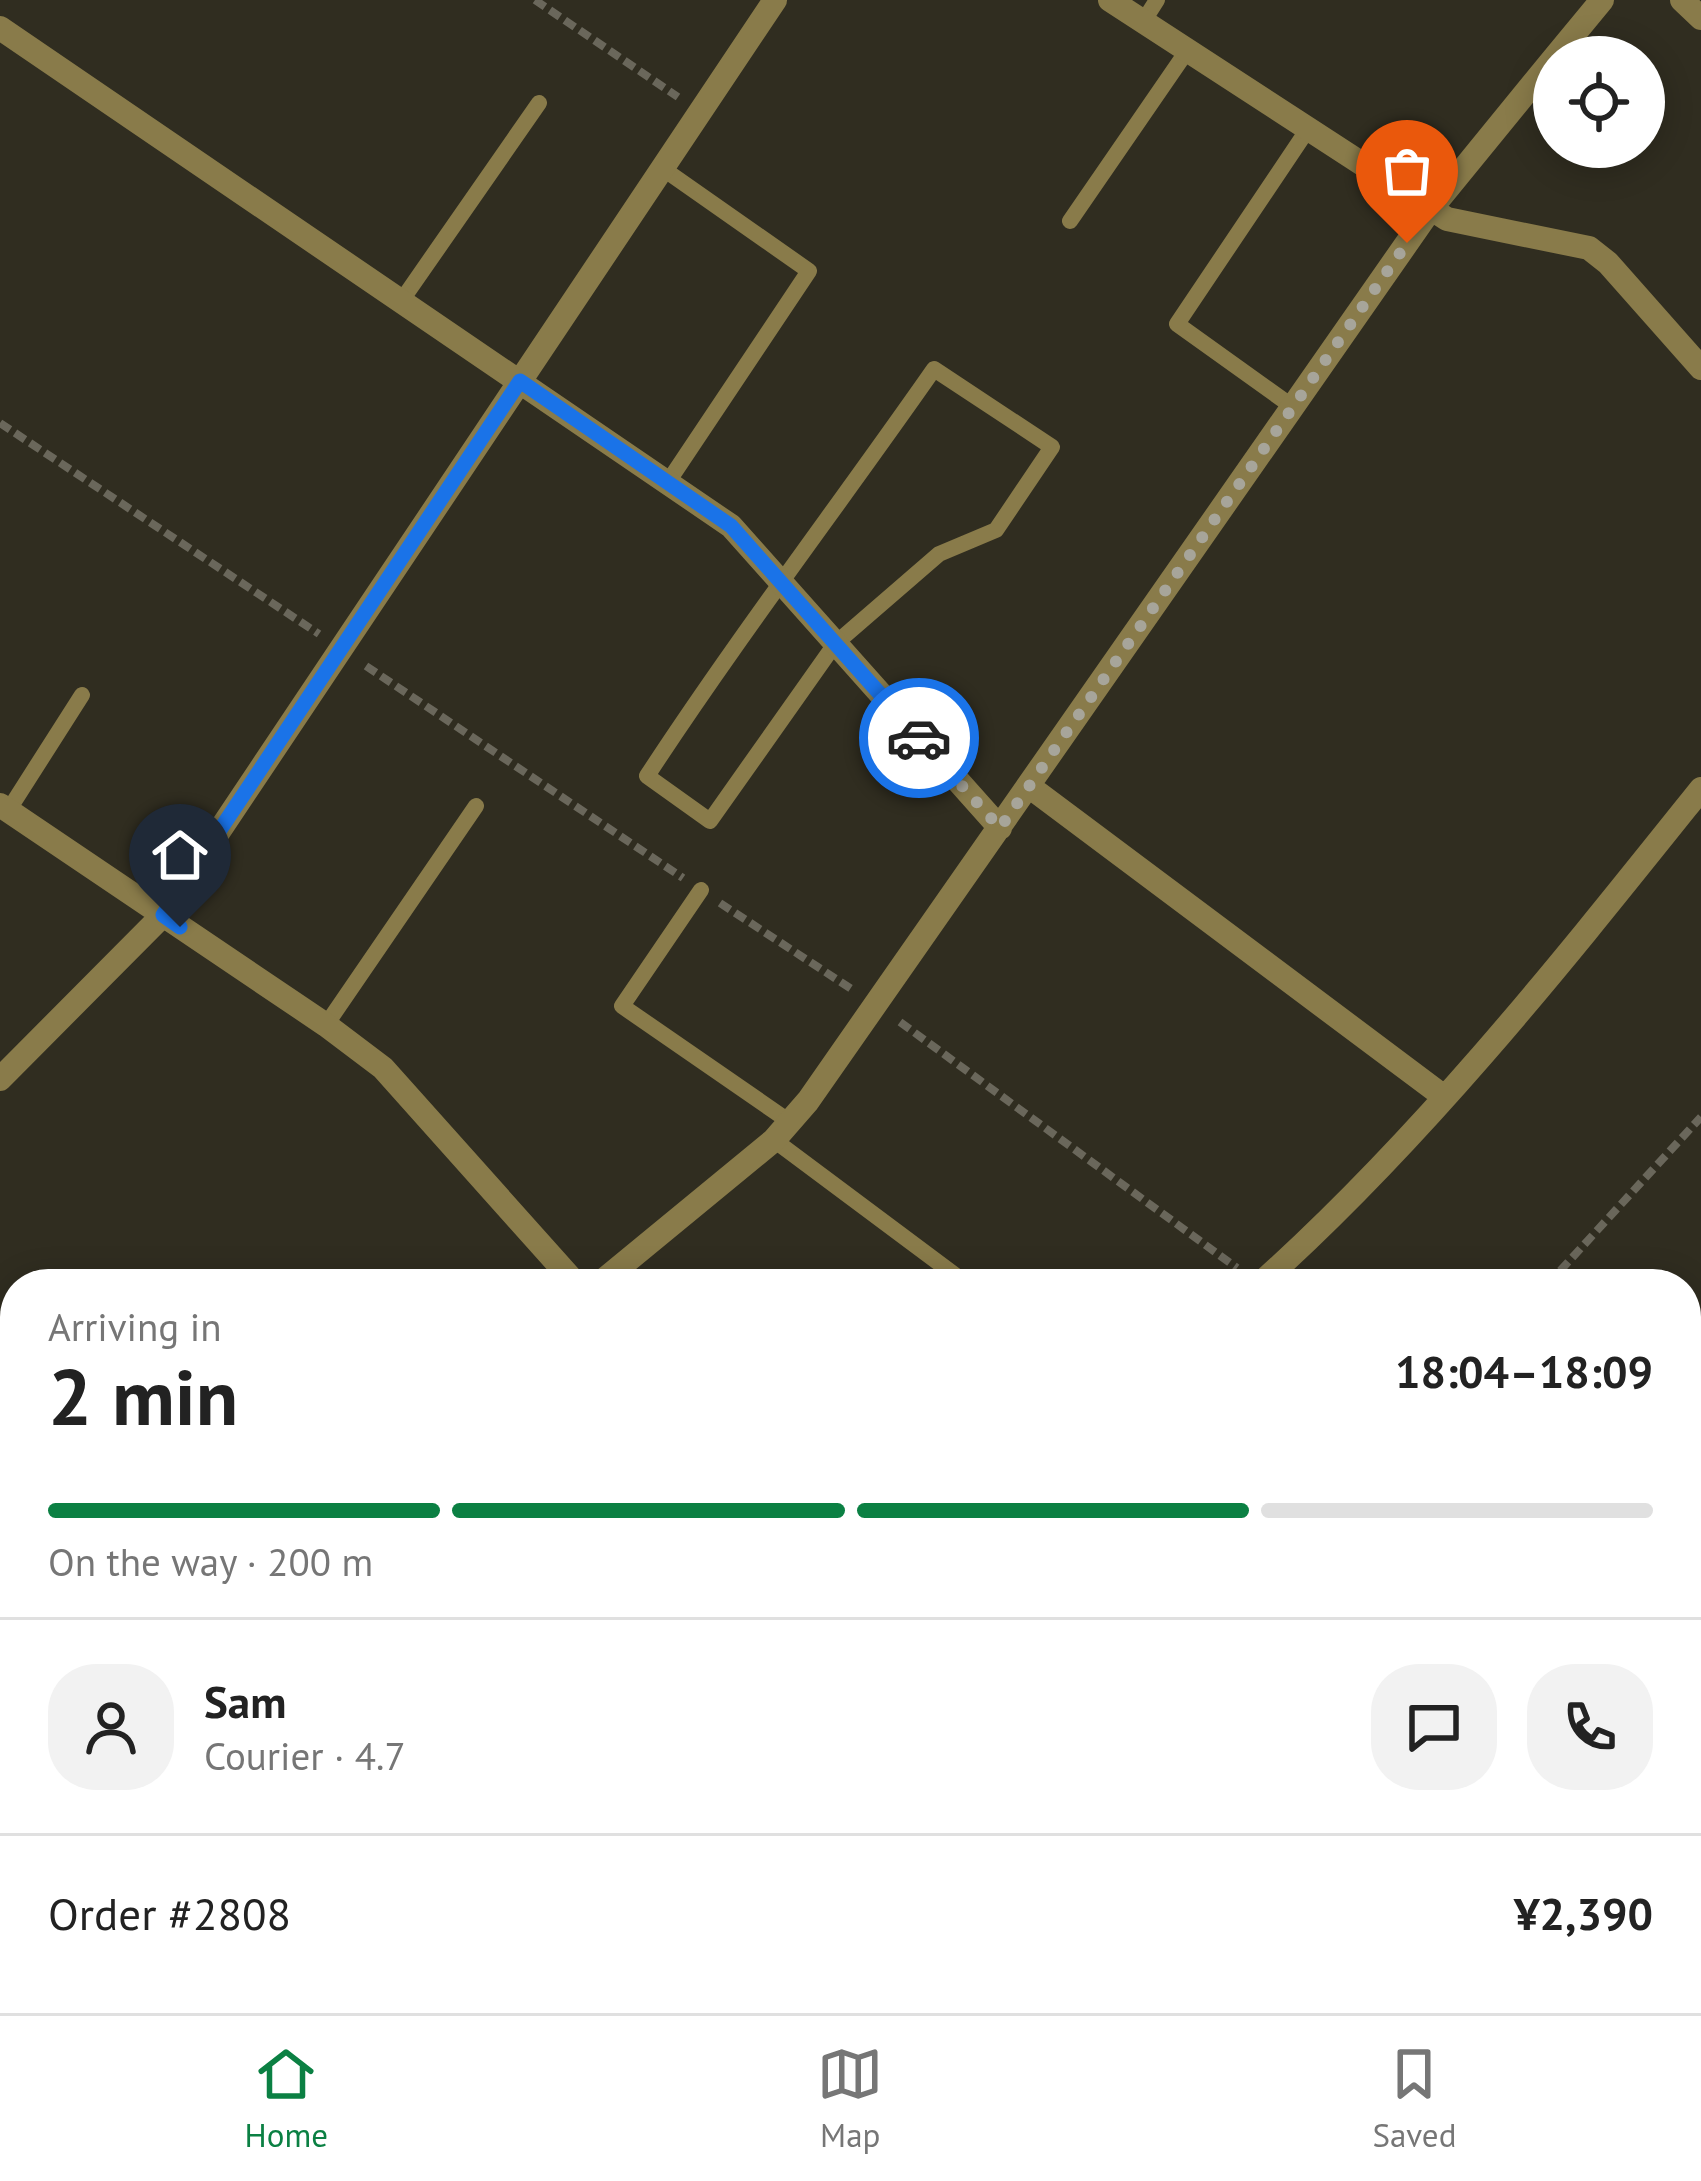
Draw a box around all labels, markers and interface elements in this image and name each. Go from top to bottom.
map controls [1533,36,1665,168]
button: locate [1533,36,1665,168]
pin [1356,120,1458,243]
icon: bag [1374,138,1440,204]
courier [859,678,979,798]
icon: car [886,705,952,771]
pin [129,804,231,927]
icon: home [147,822,213,888]
text: Arriving in [48,1301,222,1352]
text: 18:04–18:09 [1395,1342,1653,1400]
text: 2 min [48,1346,238,1447]
text: On the way · 200 m [48,1536,373,1587]
button: person [48,1664,174,1790]
button: chat [1371,1664,1497,1790]
button: phone [1527,1664,1653,1790]
text: Sam [204,1672,286,1730]
text: Courier · 4.7 [204,1730,406,1781]
text: Order #2808 [48,1884,291,1942]
text: ¥2,390 [1514,1884,1653,1942]
tab: Home [245,2041,328,2156]
tab: Map [817,2041,883,2156]
tab: Saved [1372,2041,1456,2156]

